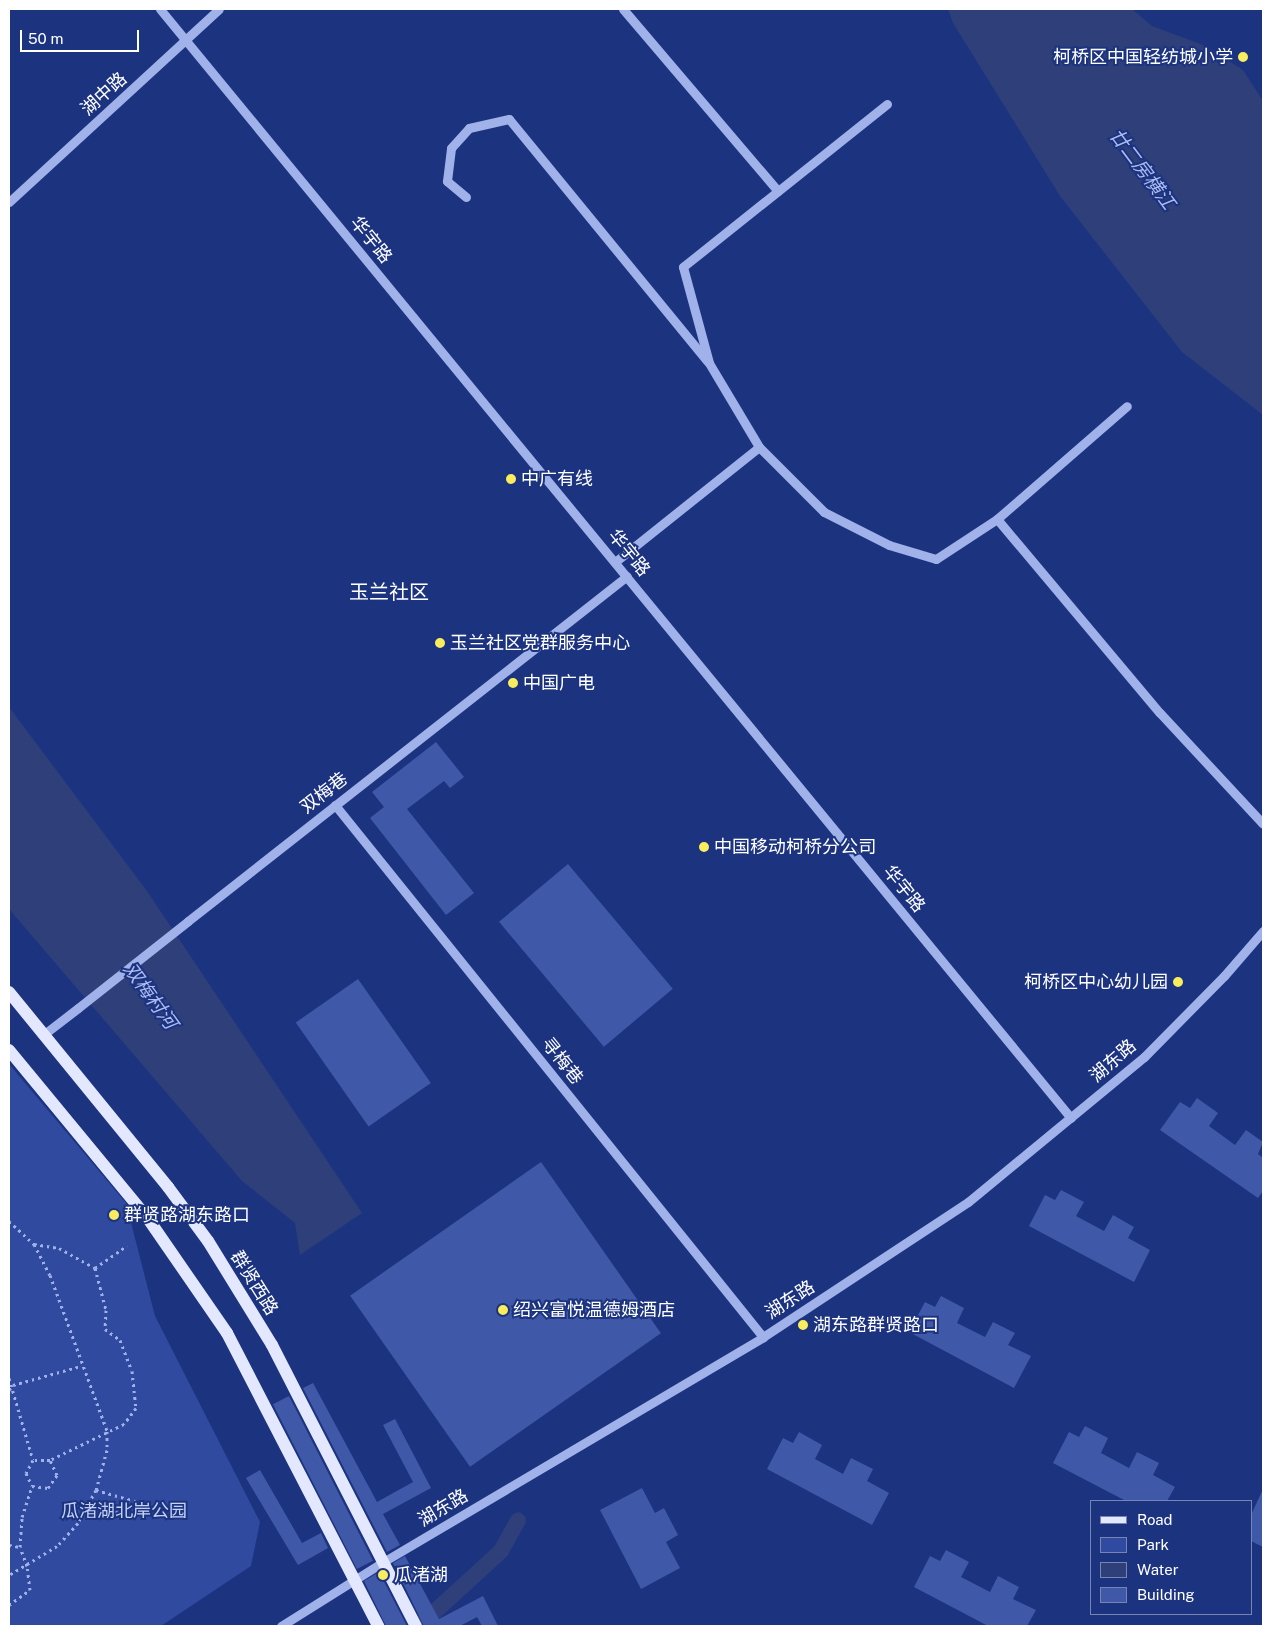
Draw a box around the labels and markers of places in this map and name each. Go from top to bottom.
place label: 柯桥区中国轻纺城小学 [1053,46,1233,68]
marker: 柯桥区中国轻纺城小学 [1237,51,1249,63]
place label: 中广有线 [521,468,593,490]
marker: 中广有线 [505,473,517,485]
place label: 玉兰社区党群服务中心 [450,632,630,654]
marker: 玉兰社区党群服务中心 [434,637,446,649]
place label: 中国广电 [523,672,595,694]
marker: 中国广电 [507,677,519,689]
place label: 中国移动柯桥分公司 [714,836,876,858]
marker: 中国移动柯桥分公司 [698,841,710,853]
place label: 柯桥区中心幼儿园 [1024,971,1168,993]
marker: 柯桥区中心幼儿园 [1172,976,1184,988]
place label: 群贤路湖东路口 [124,1204,250,1226]
marker: 群贤路湖东路口 [108,1209,120,1221]
place label: 绍兴富悦温德姆酒店 [513,1299,675,1321]
marker: 绍兴富悦温德姆酒店 [497,1304,509,1316]
place label: 湖东路群贤路口 [813,1314,939,1336]
marker: 湖东路群贤路口 [797,1319,809,1331]
place label: 瓜渚湖 [394,1564,448,1586]
marker: 瓜渚湖 [376,1568,390,1582]

